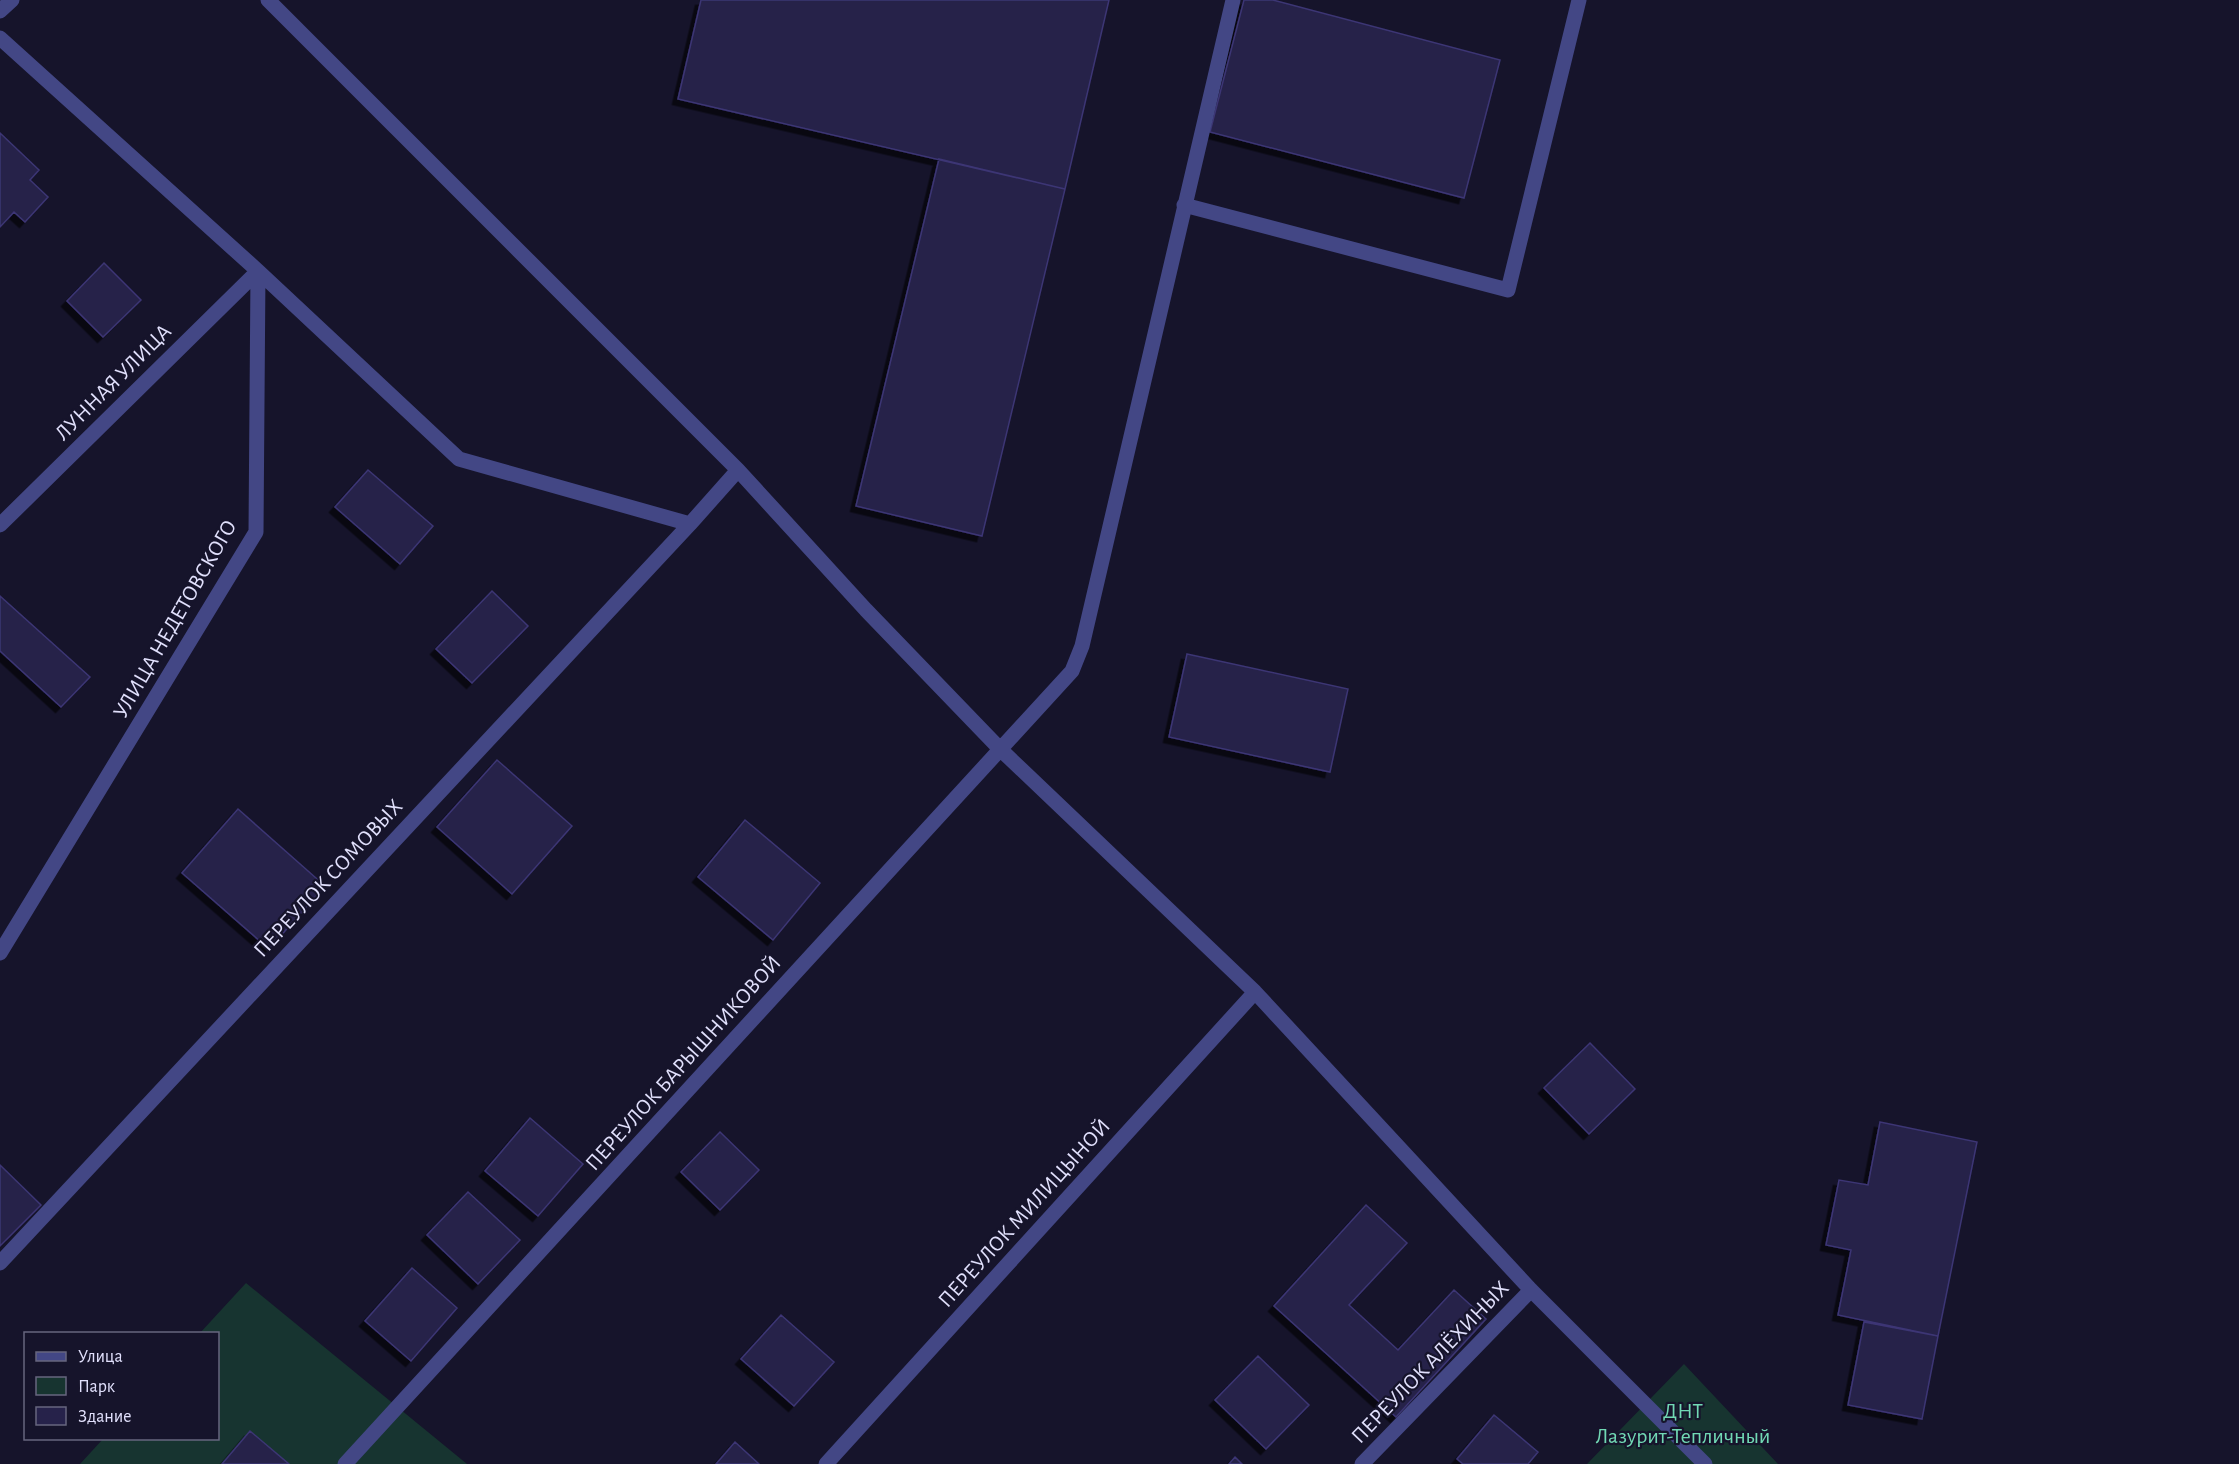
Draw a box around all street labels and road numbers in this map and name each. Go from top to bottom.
street label: ЛУННАЯ УЛИЦА [51,320,175,444]
street label: УЛИЦА НЕДЕТОВСКОГО [109,516,241,722]
street label: ПЕРЕУЛОК СОМОВЫХ [249,795,407,961]
street label: ПЕРЕУЛОК БАРЫШНИКОВОЙ [581,951,785,1175]
street label: ПЕРЕУЛОК МИЛИЦЫНОЙ [934,1115,1114,1311]
street label: ПЕРЕУЛОК АЛЁХИНЫХ [1347,1277,1513,1447]

